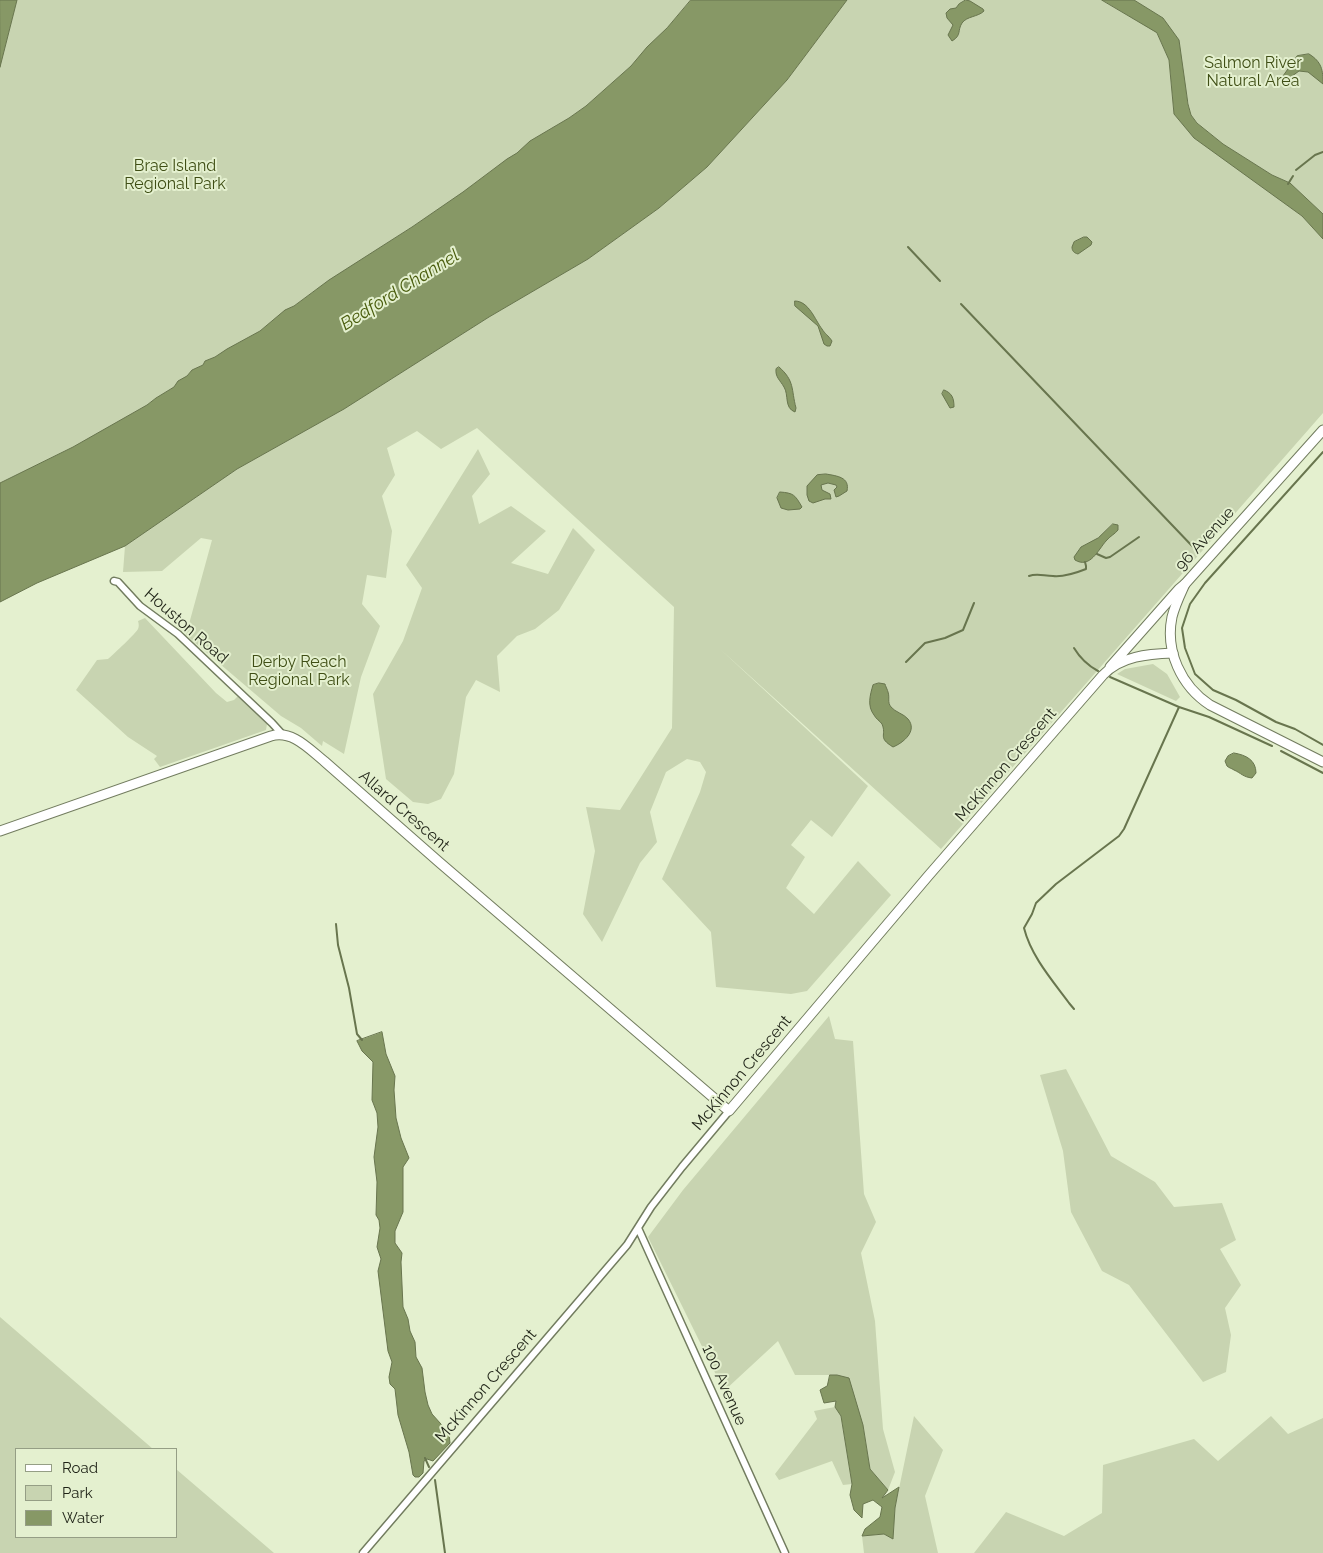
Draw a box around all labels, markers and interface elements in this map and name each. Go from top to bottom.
park label: Salmon River Natural Area [1204,53,1302,91]
park label: Brae Island Regional Park [124,156,226,194]
water label: Bedford Channel [337,245,463,335]
street label: 96 Avenue [1171,503,1239,575]
street label: Houston Road [140,584,232,668]
park label: Derby Reach Regional Park [248,652,350,690]
street label: McKinnon Crescent [951,704,1061,826]
street label: Allard Crescent [355,766,453,856]
street label: McKinnon Crescent [688,1012,796,1134]
street label: McKinnon Crescent [431,1325,541,1447]
street label: 100 Avenue [698,1342,750,1428]
legend [15,1448,178,1538]
text: Road [62,1459,98,1477]
text: Park [62,1484,93,1502]
text: Water [62,1509,104,1527]

